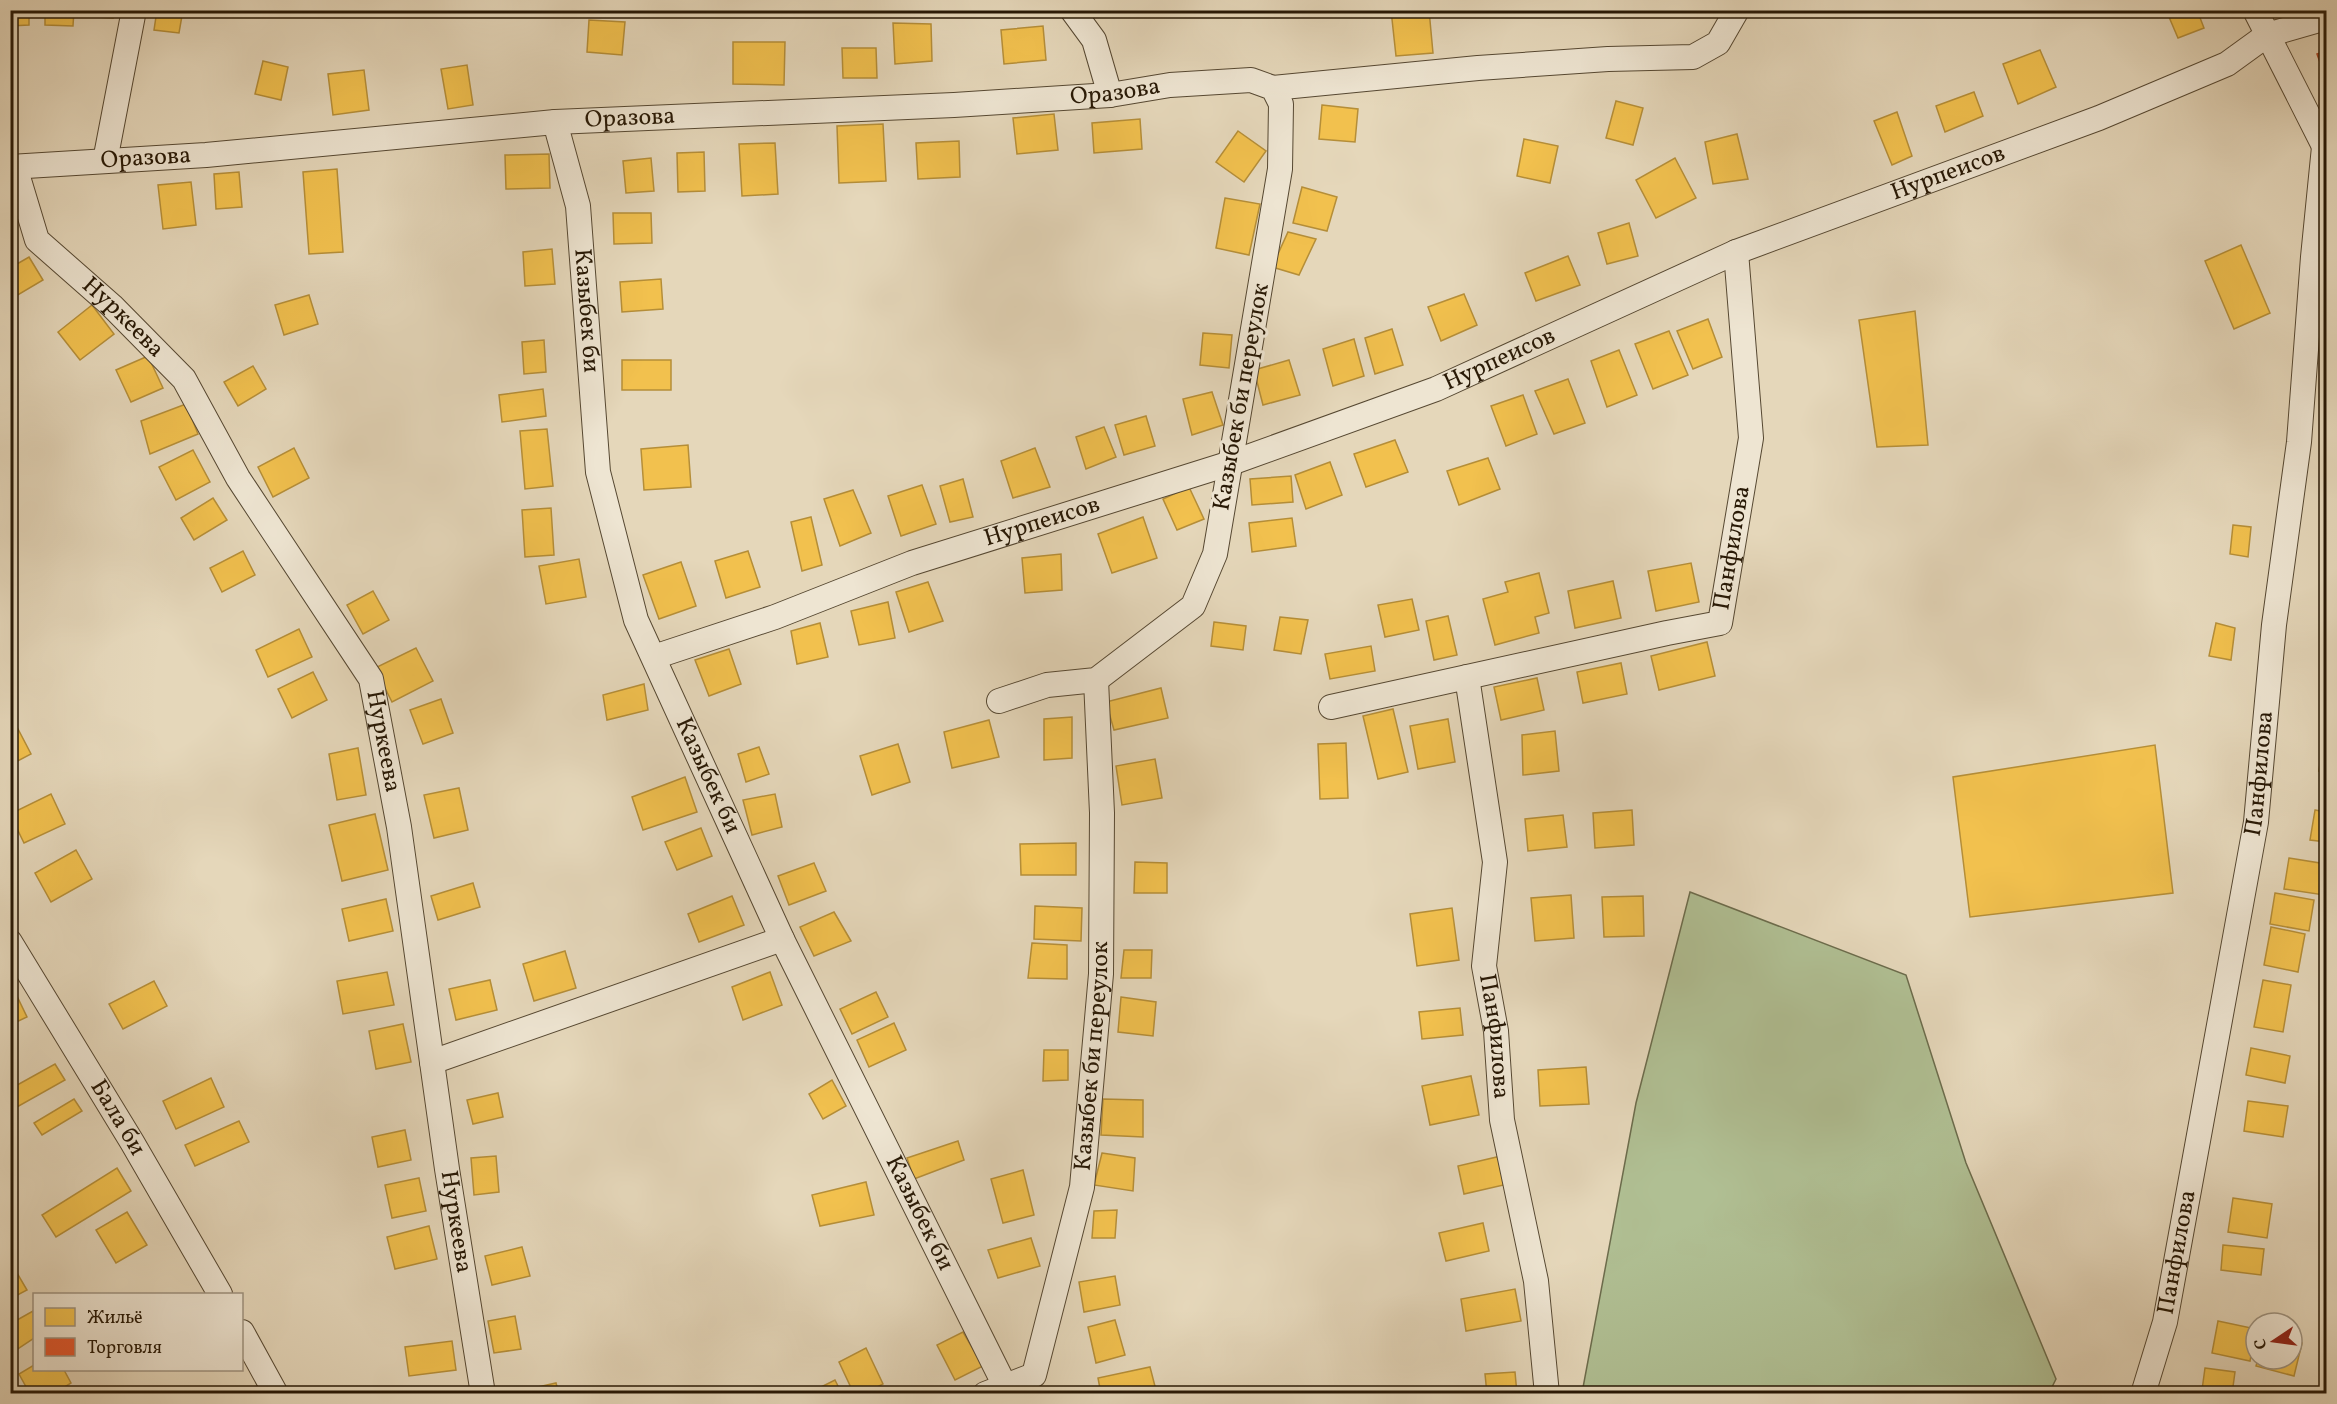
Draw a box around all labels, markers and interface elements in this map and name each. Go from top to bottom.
street label: Оразова [1069,70,1163,115]
street label: Оразова [584,100,676,138]
street label: Нурпеисов [1886,137,2010,210]
street label: Оразова [100,139,192,178]
street label: Казыбек би [564,247,607,374]
street label: Нуркеева [74,270,172,366]
street label: Казыбек би переулок [1205,280,1279,513]
street label: Нурпеисов [1438,320,1561,400]
street label: Панфилова [1705,483,1760,613]
street label: Нурпеисов [980,488,1104,556]
street label: Нуркеева [356,687,409,795]
street label: Панфилова [2237,709,2283,839]
street label: Казыбек би [666,712,749,840]
street label: Казыбек би переулок [1066,941,1118,1172]
street label: Панфилова [1469,971,1518,1100]
street label: Бала би [81,1073,154,1162]
street label: Казыбек би [876,1150,962,1277]
street label: Нуркеева [431,1168,480,1276]
street label: Панфилова [2150,1187,2206,1317]
legend [33,1293,243,1371]
text: Жильё [87,1306,143,1331]
north arrow [2244,1311,2304,1371]
text: Торговля [87,1336,162,1361]
text: С [2249,1336,2273,1351]

